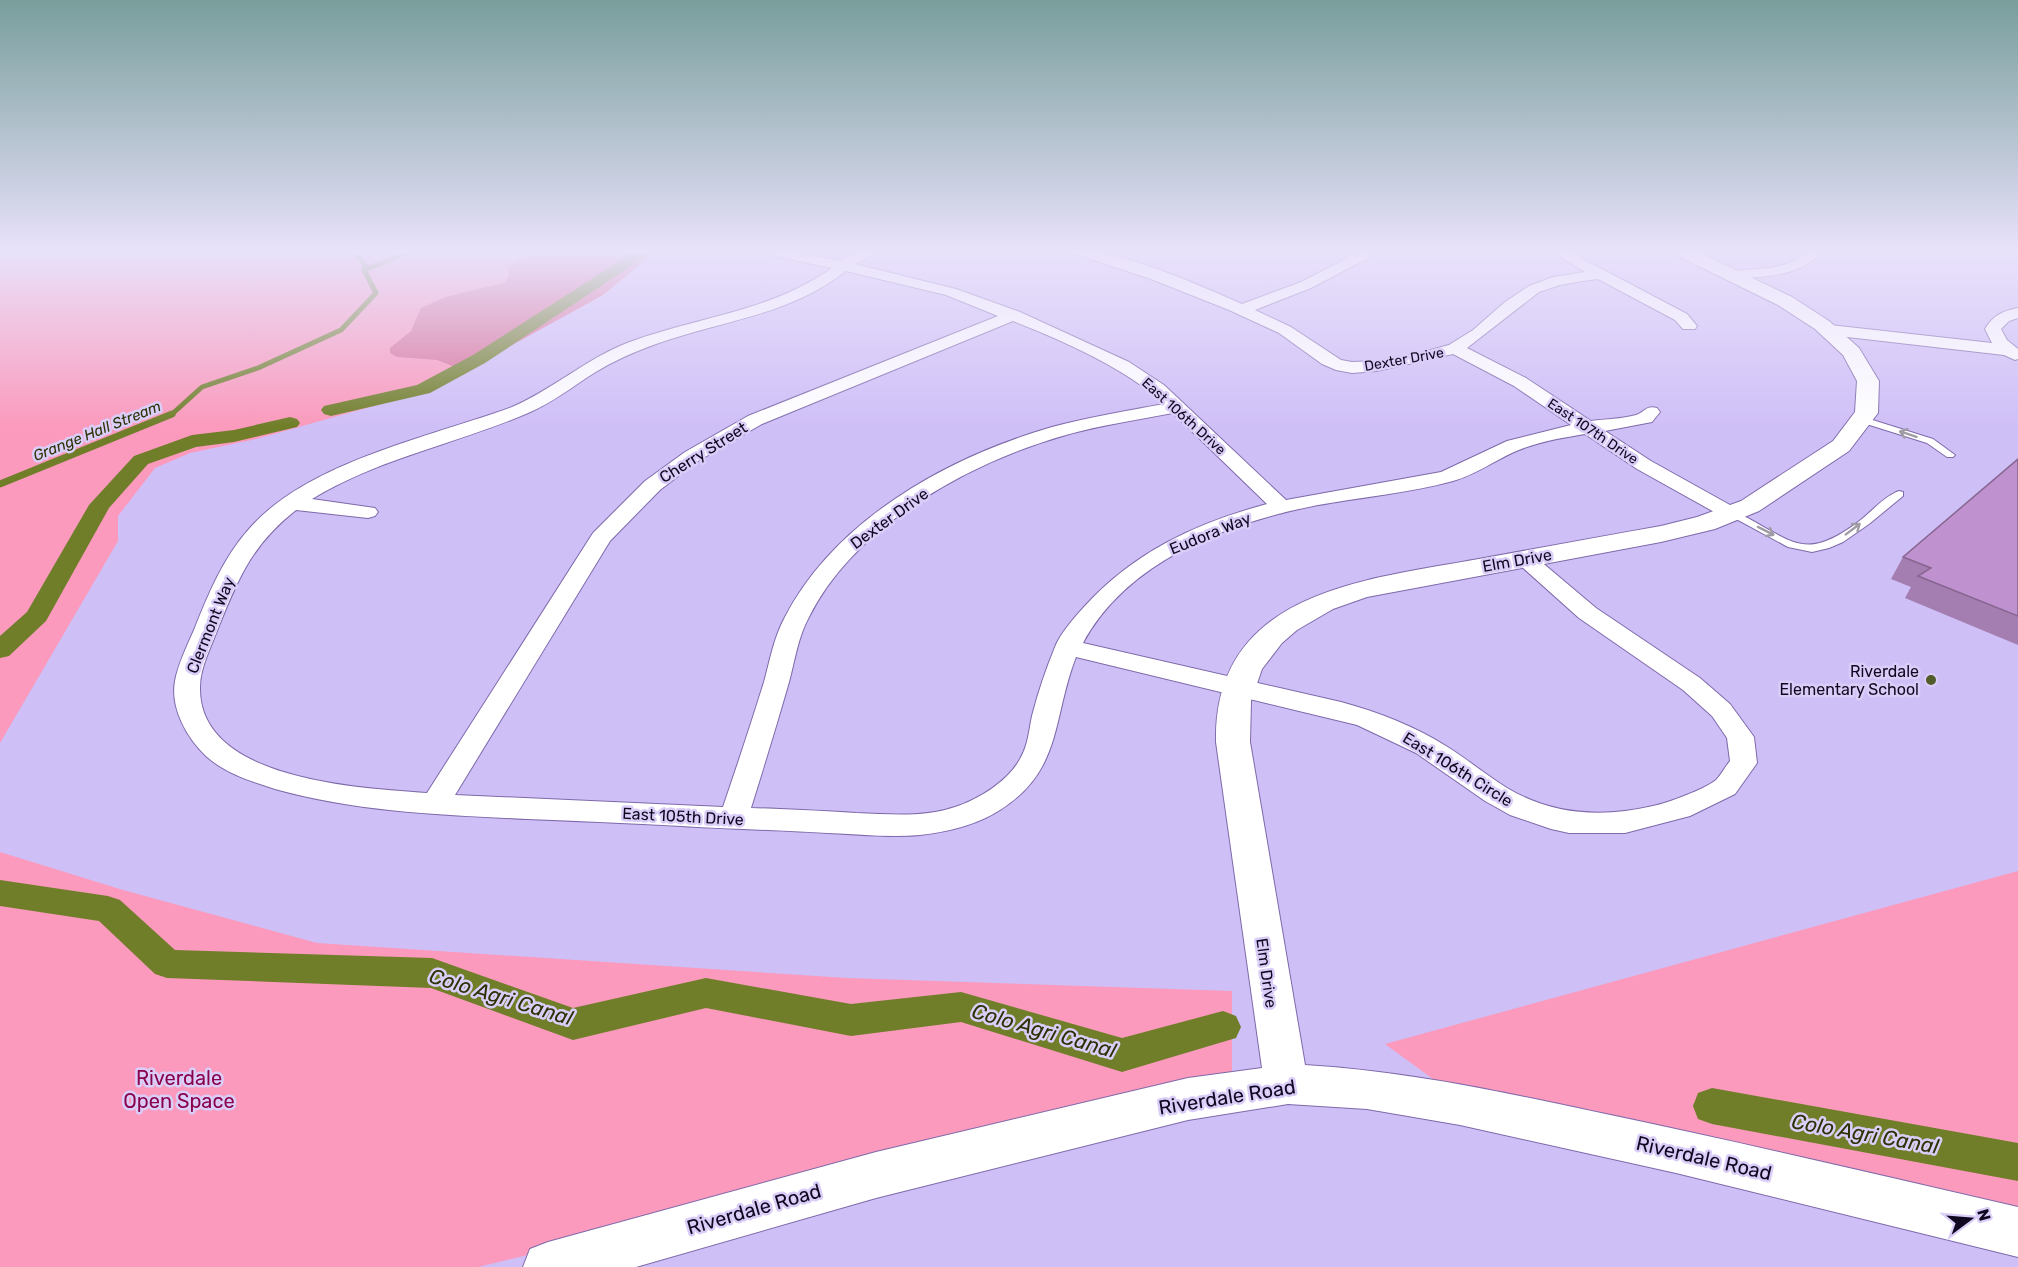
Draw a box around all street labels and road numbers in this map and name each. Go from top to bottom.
street label: Dexter Drive [1363,344,1445,375]
street label: East 106th Drive [1138,374,1229,458]
street label: East 107th Drive [1544,395,1641,468]
street label: Cherry Street [656,418,751,487]
street label: Dexter Drive [847,484,932,553]
street label: Eudora Way [1167,508,1254,558]
street label: Elm Drive [1481,545,1553,576]
street label: Clermont Way [182,574,239,676]
street label: East 106th Circle [1399,728,1516,811]
street label: East 105th Drive [622,804,744,829]
street label: Elm Drive [1252,937,1281,1009]
street label: Riverdale Road [1157,1074,1297,1120]
street label: Riverdale Road [1634,1131,1774,1185]
street label: Riverdale Road [684,1178,824,1240]

